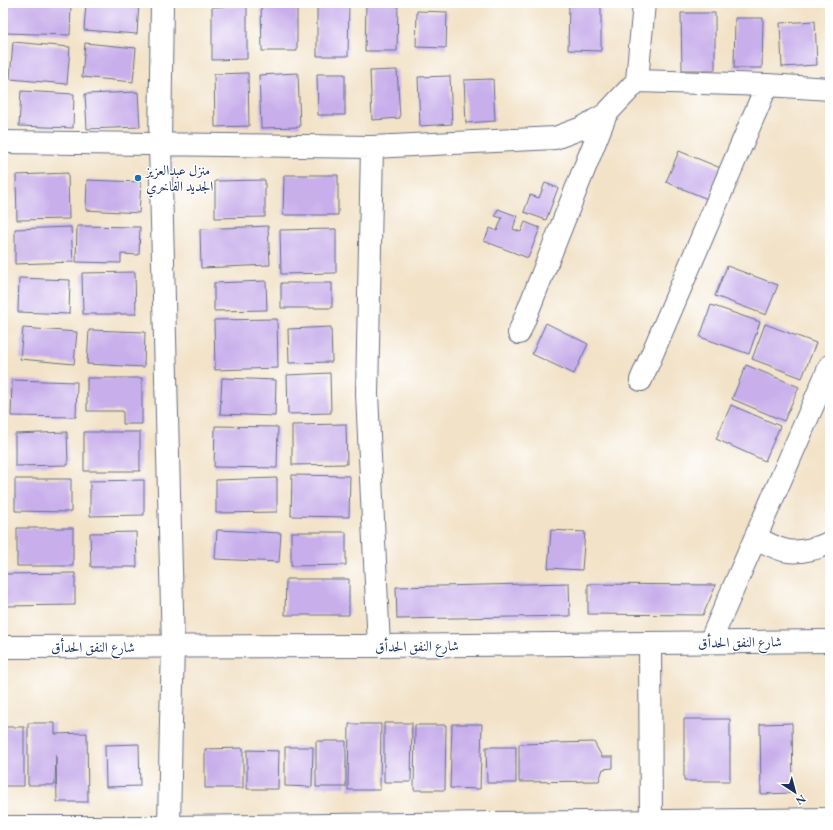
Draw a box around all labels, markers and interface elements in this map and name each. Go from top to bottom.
place label: منزل عبدالعزيز الجديد الفاخري [144,161,213,198]
marker: منزل عبدالعزيز الجديد الفاخري [133,173,143,183]
street label: شارع النفق الحدأق [698,631,782,655]
street label: شارع النفق الحدأق [375,635,459,659]
street label: شارع النفق الحدأق [51,637,135,659]
north arrow [775,772,815,812]
text: N [793,792,809,808]

